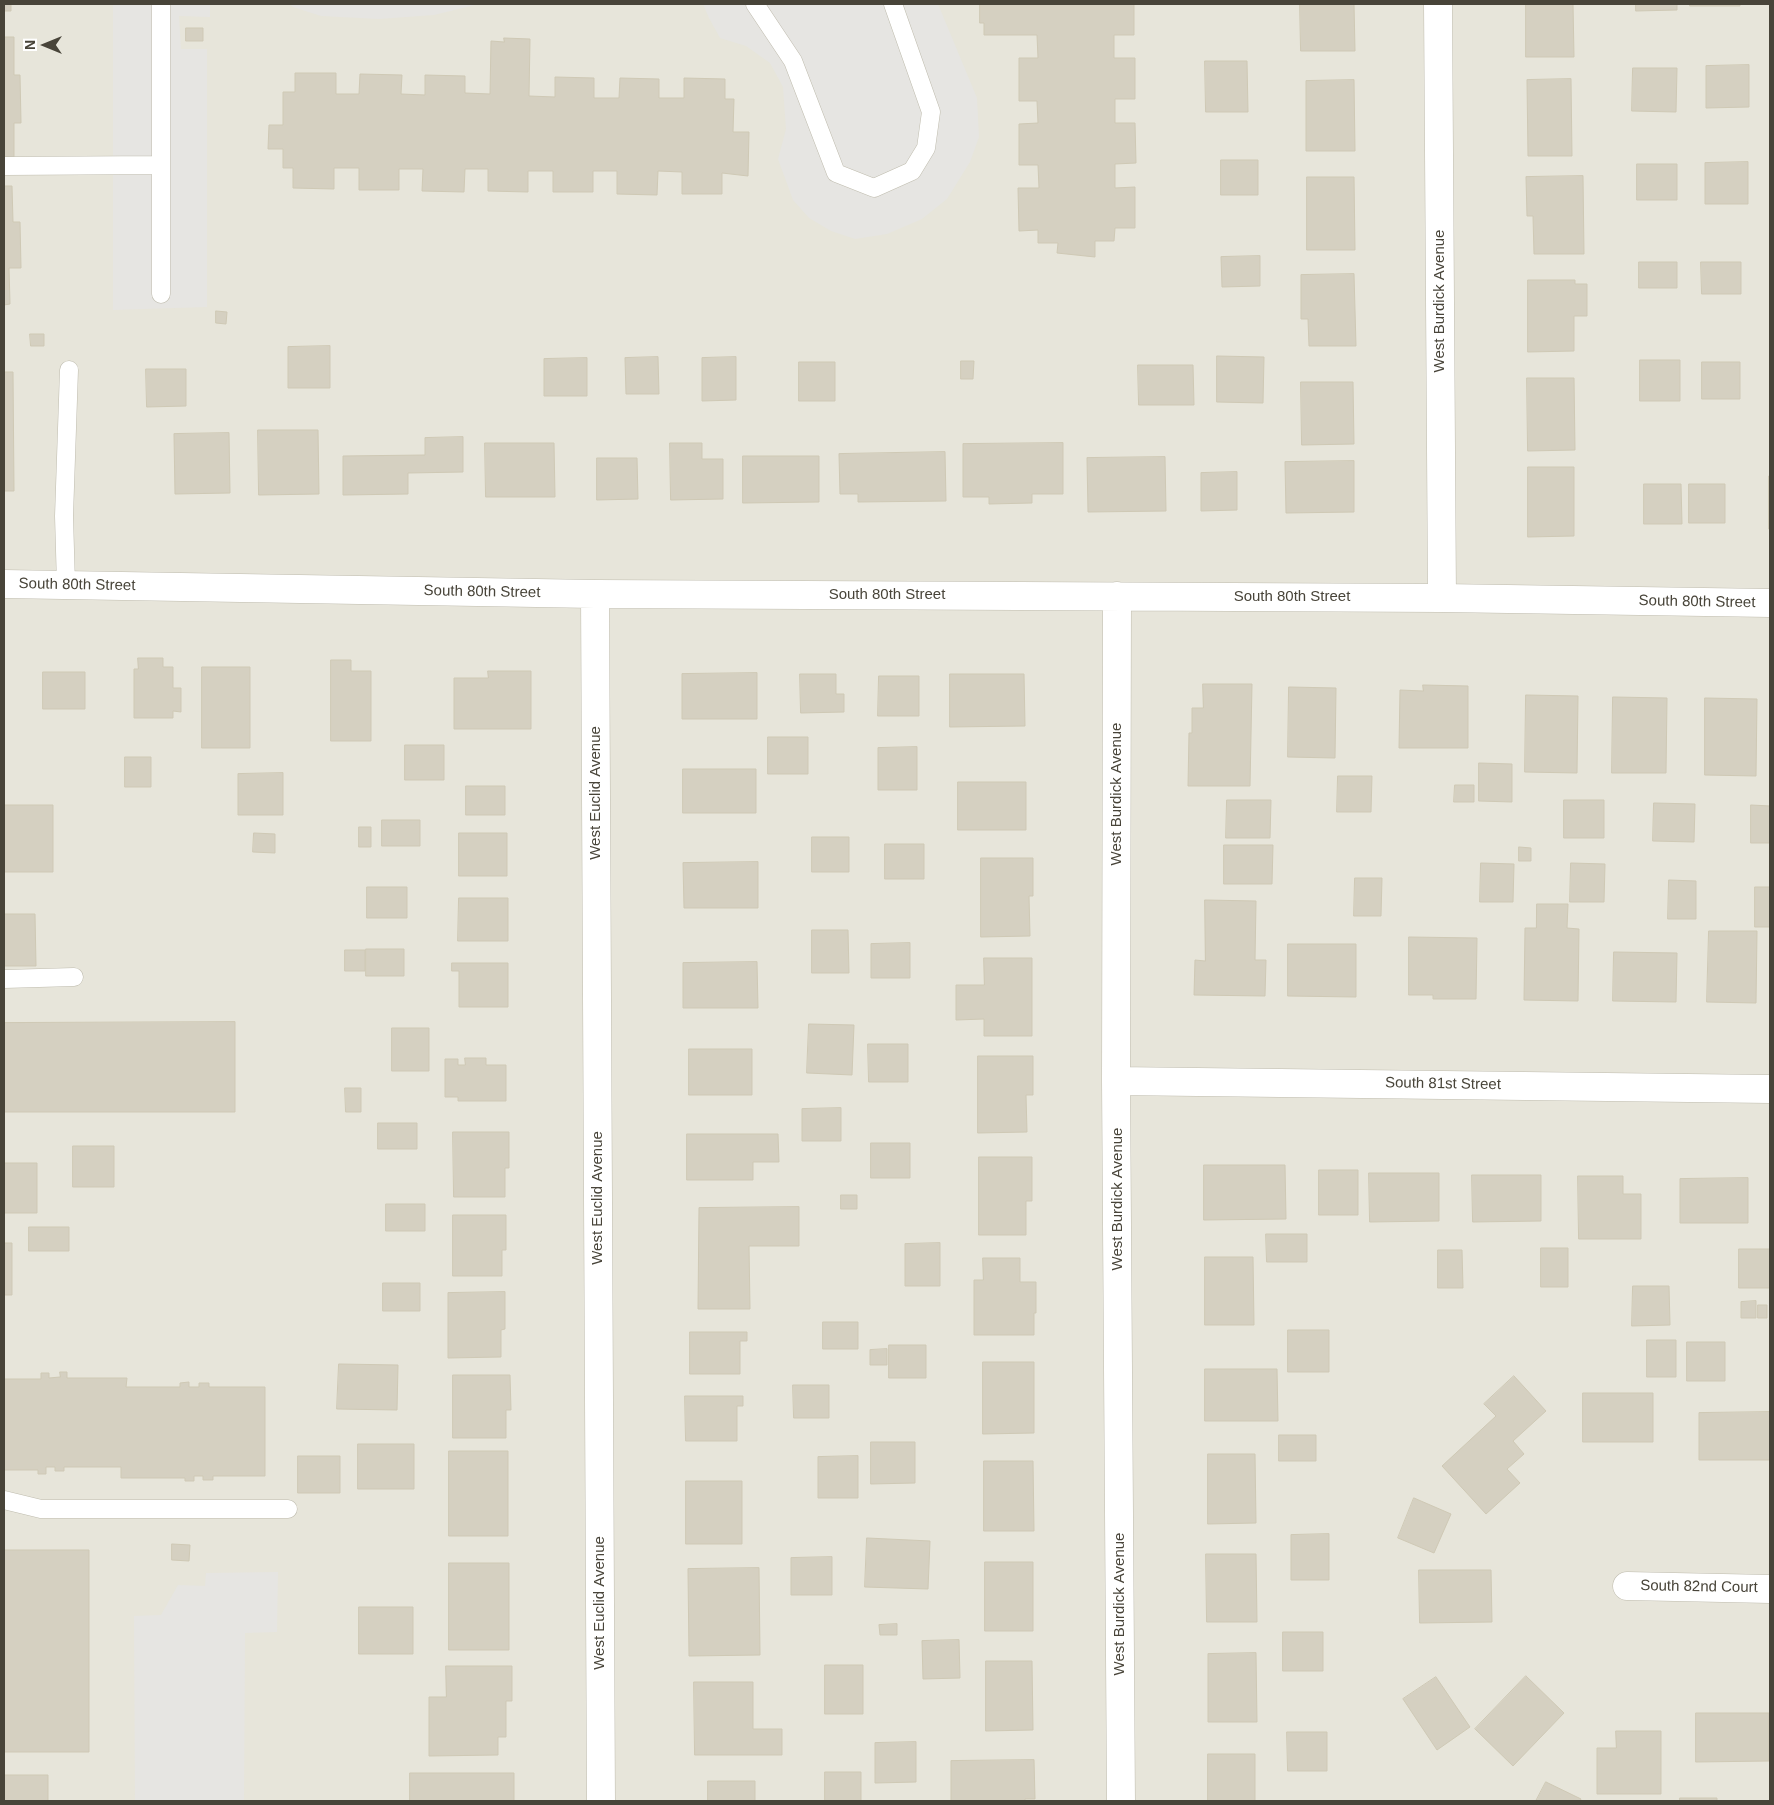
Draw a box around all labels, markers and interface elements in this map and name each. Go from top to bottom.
north arrow [20,20,70,70]
text: N [22,40,38,50]
street label: West Burdick Avenue [1431,230,1449,372]
street label: South 80th Street [18,575,136,595]
street label: South 80th Street [423,582,541,602]
street label: South 80th Street [829,586,945,604]
street label: South 80th Street [1234,588,1350,606]
street label: South 80th Street [1638,592,1756,612]
street label: West Burdick Avenue [1108,723,1126,865]
street label: West Euclid Avenue [587,726,605,860]
street label: South 81st Street [1385,1074,1501,1094]
street label: West Burdick Avenue [1109,1128,1127,1270]
street label: West Euclid Avenue [589,1131,607,1265]
street label: West Burdick Avenue [1111,1533,1129,1675]
street label: West Euclid Avenue [591,1536,609,1670]
street label: South 82nd Court [1640,1577,1758,1597]

